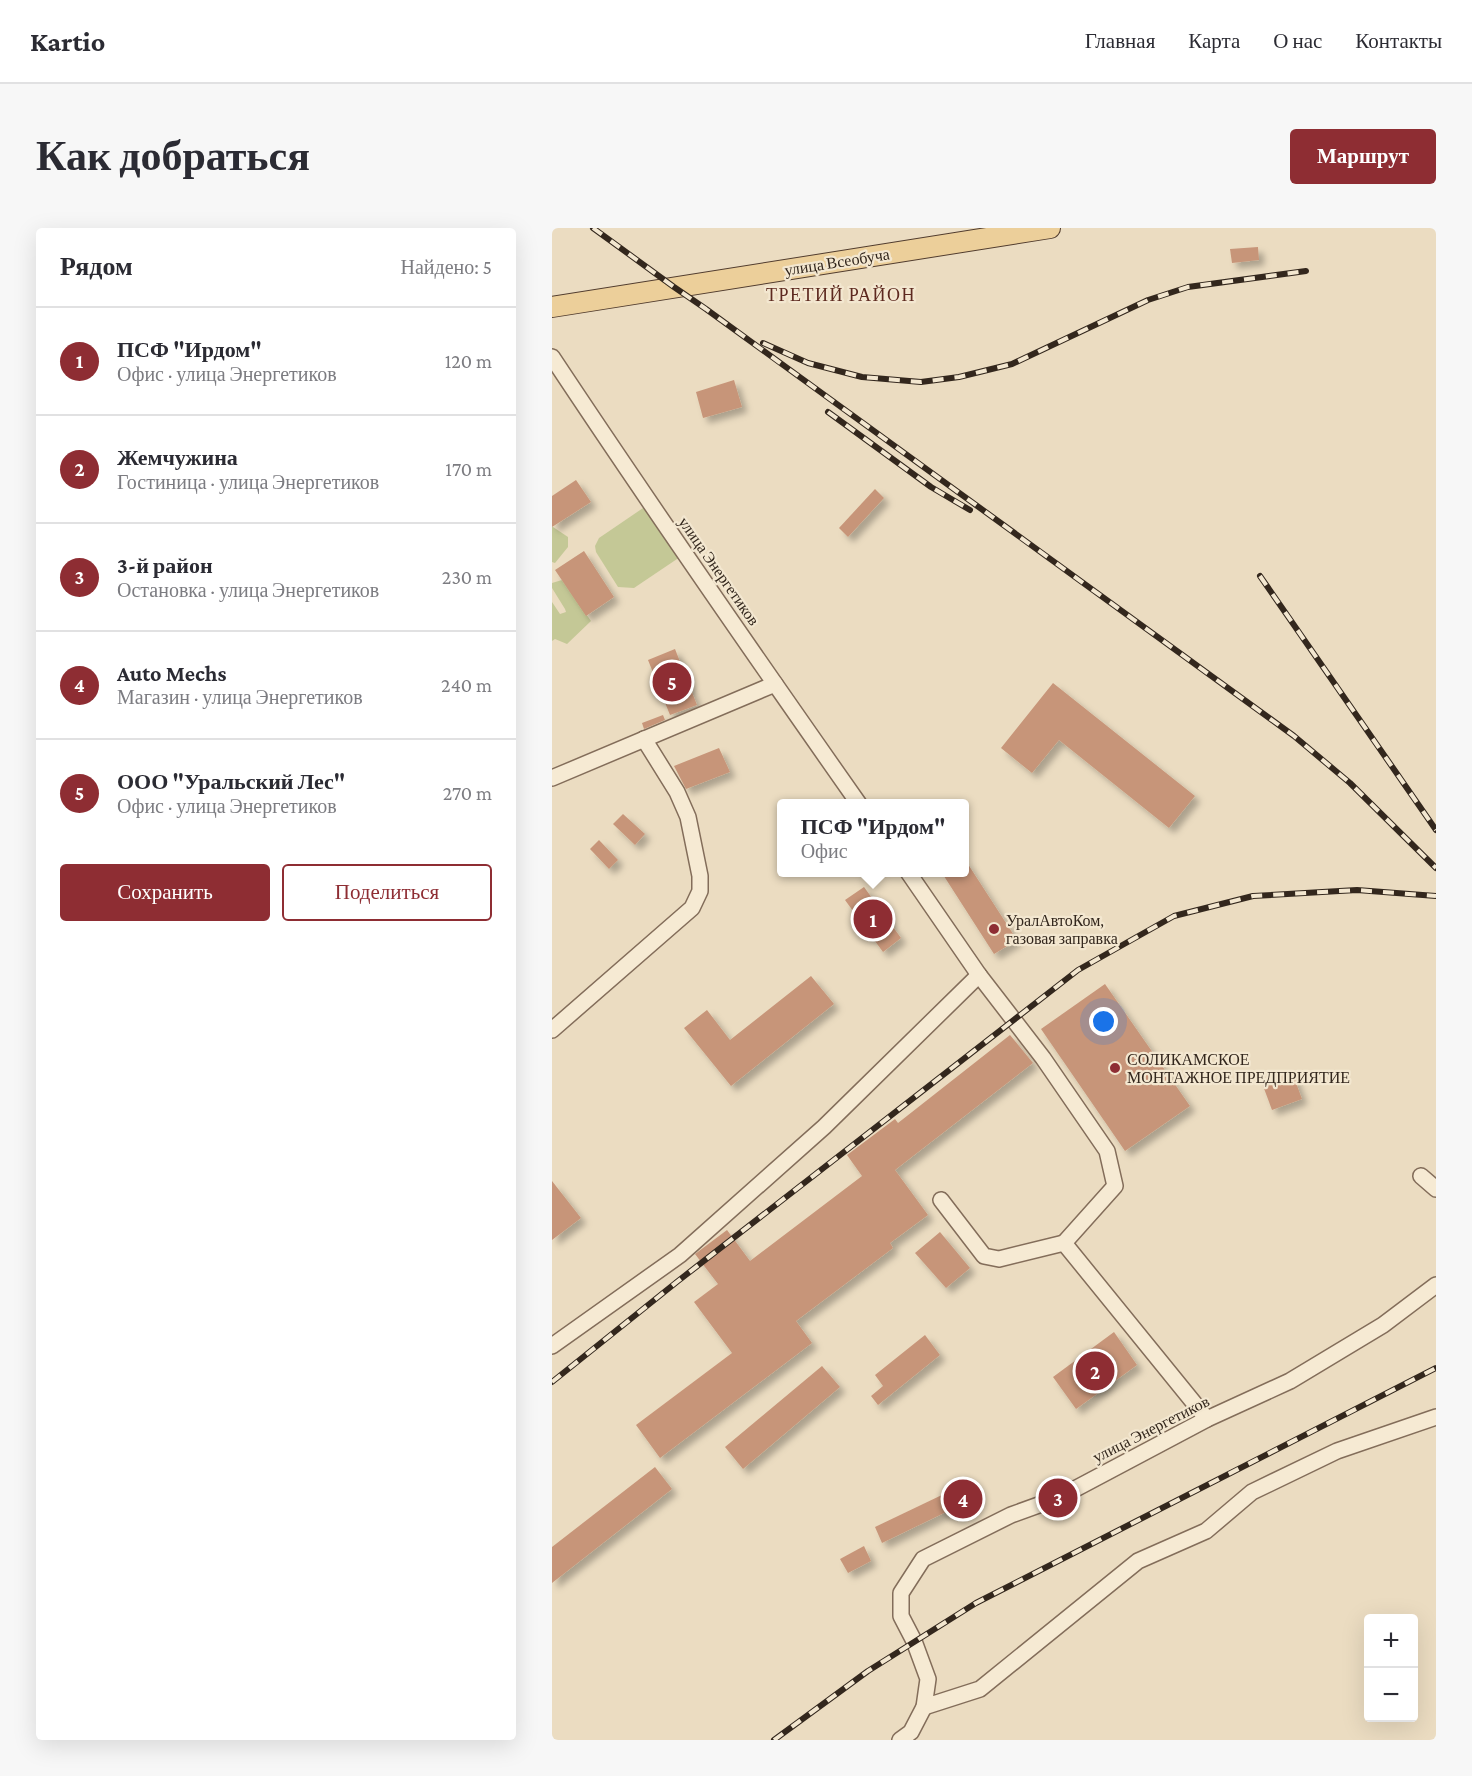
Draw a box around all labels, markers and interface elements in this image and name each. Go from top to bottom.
text: Kartio [30,26,105,57]
text: Главная [1085,29,1155,53]
text: Карта [1188,29,1240,53]
text: О нас [1273,29,1322,53]
text: Контакты [1355,29,1442,53]
button: Маршрут [1290,129,1436,184]
text: Как добраться [36,132,310,179]
street label: улица Всеобуча [783,245,891,280]
text: Рядом [60,252,133,281]
text: Найдено: 5 [400,256,492,278]
district label: ТРЕТИЙ РАЙОН [766,285,916,305]
text: ПСФ "Ирдом" [117,337,262,362]
text: 1 [76,350,83,372]
text: 120 m [445,350,492,372]
text: Офис · улица Энергетиков [117,363,337,385]
text: Жемчужина [117,445,238,470]
text: 2 [74,458,85,480]
text: 170 m [445,458,492,480]
text: Гостиница · улица Энергетиков [117,471,379,493]
street label: улица Энергетиков [674,514,763,629]
text: 3-й район [117,553,213,578]
text: 3 [75,566,84,588]
text: 230 m [442,566,492,588]
text: Остановка · улица Энергетиков [117,579,379,601]
pin: 5 [652,660,692,704]
text: Auto Mechs [117,661,226,686]
text: 4 [74,674,85,696]
text: 240 m [441,674,492,696]
text: Магазин · улица Энергетиков [117,686,363,708]
text: ООО "Уральский Лес" [117,769,345,794]
text: 5 [75,782,84,804]
text: 270 m [443,782,492,804]
text: Офис · улица Энергетиков [117,795,337,817]
popup [777,799,969,877]
text: ПСФ "Ирдом" [801,814,945,839]
text: Офис [801,840,848,862]
button: Сохранить [60,864,270,921]
button: Поделиться [282,864,492,921]
pin: 1 [854,896,892,942]
place label: УралАвтоКом, газовая заправка [1006,912,1118,948]
marker: УралАвтоКом, газовая заправка [987,922,1001,936]
your location [1089,1007,1118,1036]
place label: СОЛИКАМСКОЕ МОНТАЖНОЕ ПРЕДПРИЯТИЕ [1127,1051,1350,1087]
marker: СОЛИКАМСКОЕ МОНТАЖНОЕ ПРЕДПРИЯТИЕ [1108,1061,1122,1075]
pin: 2 [1076,1348,1114,1394]
street label: улица Энергетиков [1090,1392,1213,1467]
pin: 4 [944,1476,982,1522]
pin: 3 [1038,1476,1078,1520]
map controls [1364,1614,1418,1722]
button: + [1364,1614,1418,1668]
button: − [1364,1668,1418,1722]

